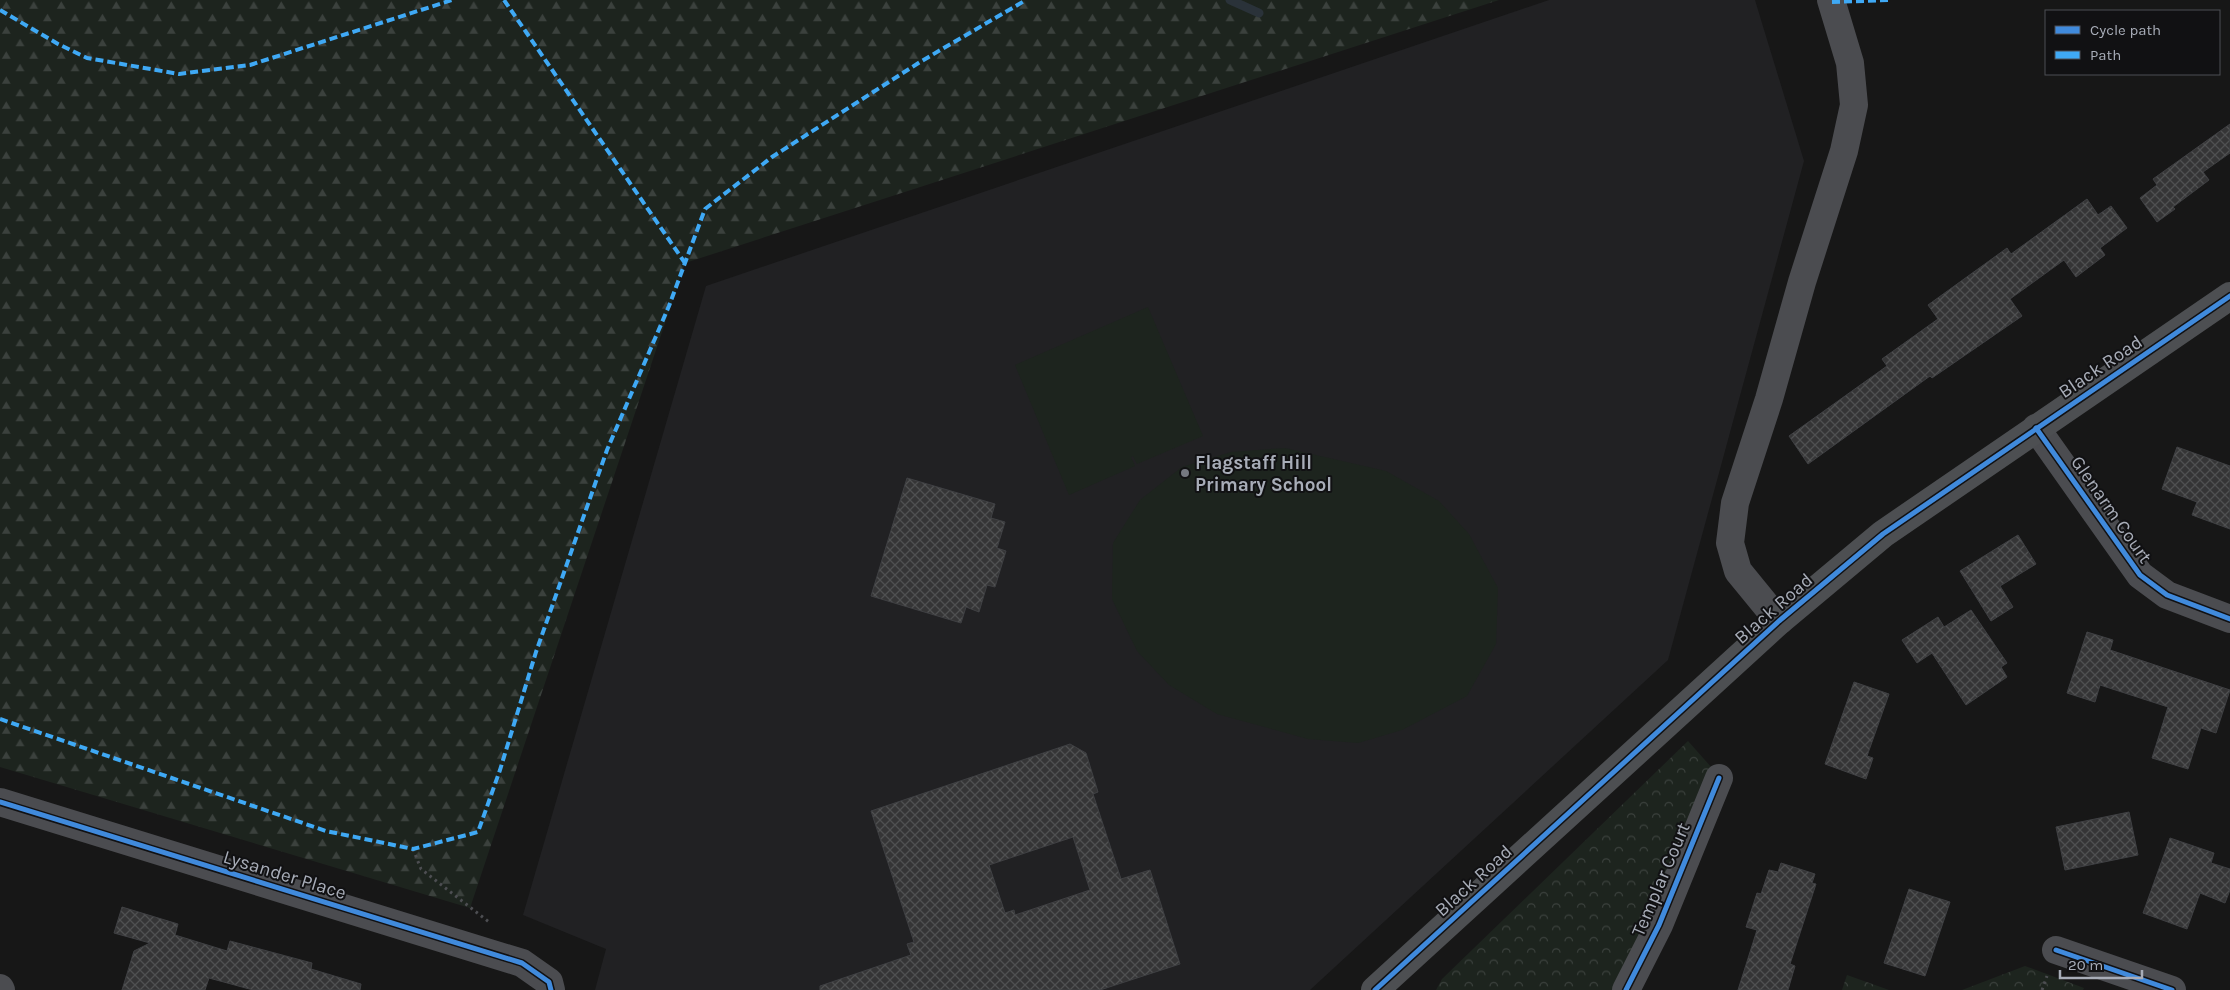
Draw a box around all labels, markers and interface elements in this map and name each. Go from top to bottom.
legend [2045,10,2220,75]
text: Cycle path [2090,21,2161,39]
text: Path [2090,46,2121,64]
street label: Black Road [2054,331,2147,403]
place label: Flagstaff Hill Primary School [1195,452,1332,496]
street label: Glenarm Court [2066,452,2156,567]
marker: Flagstaff Hill Primary School [1179,467,1191,479]
street label: Black Road [1730,569,1817,649]
street label: Templar Court [1627,819,1695,940]
street label: Black Road [1431,840,1517,921]
street label: Lysander Place [221,846,349,904]
scale bar [2060,948,2142,980]
text: 20 m [2068,956,2103,974]

